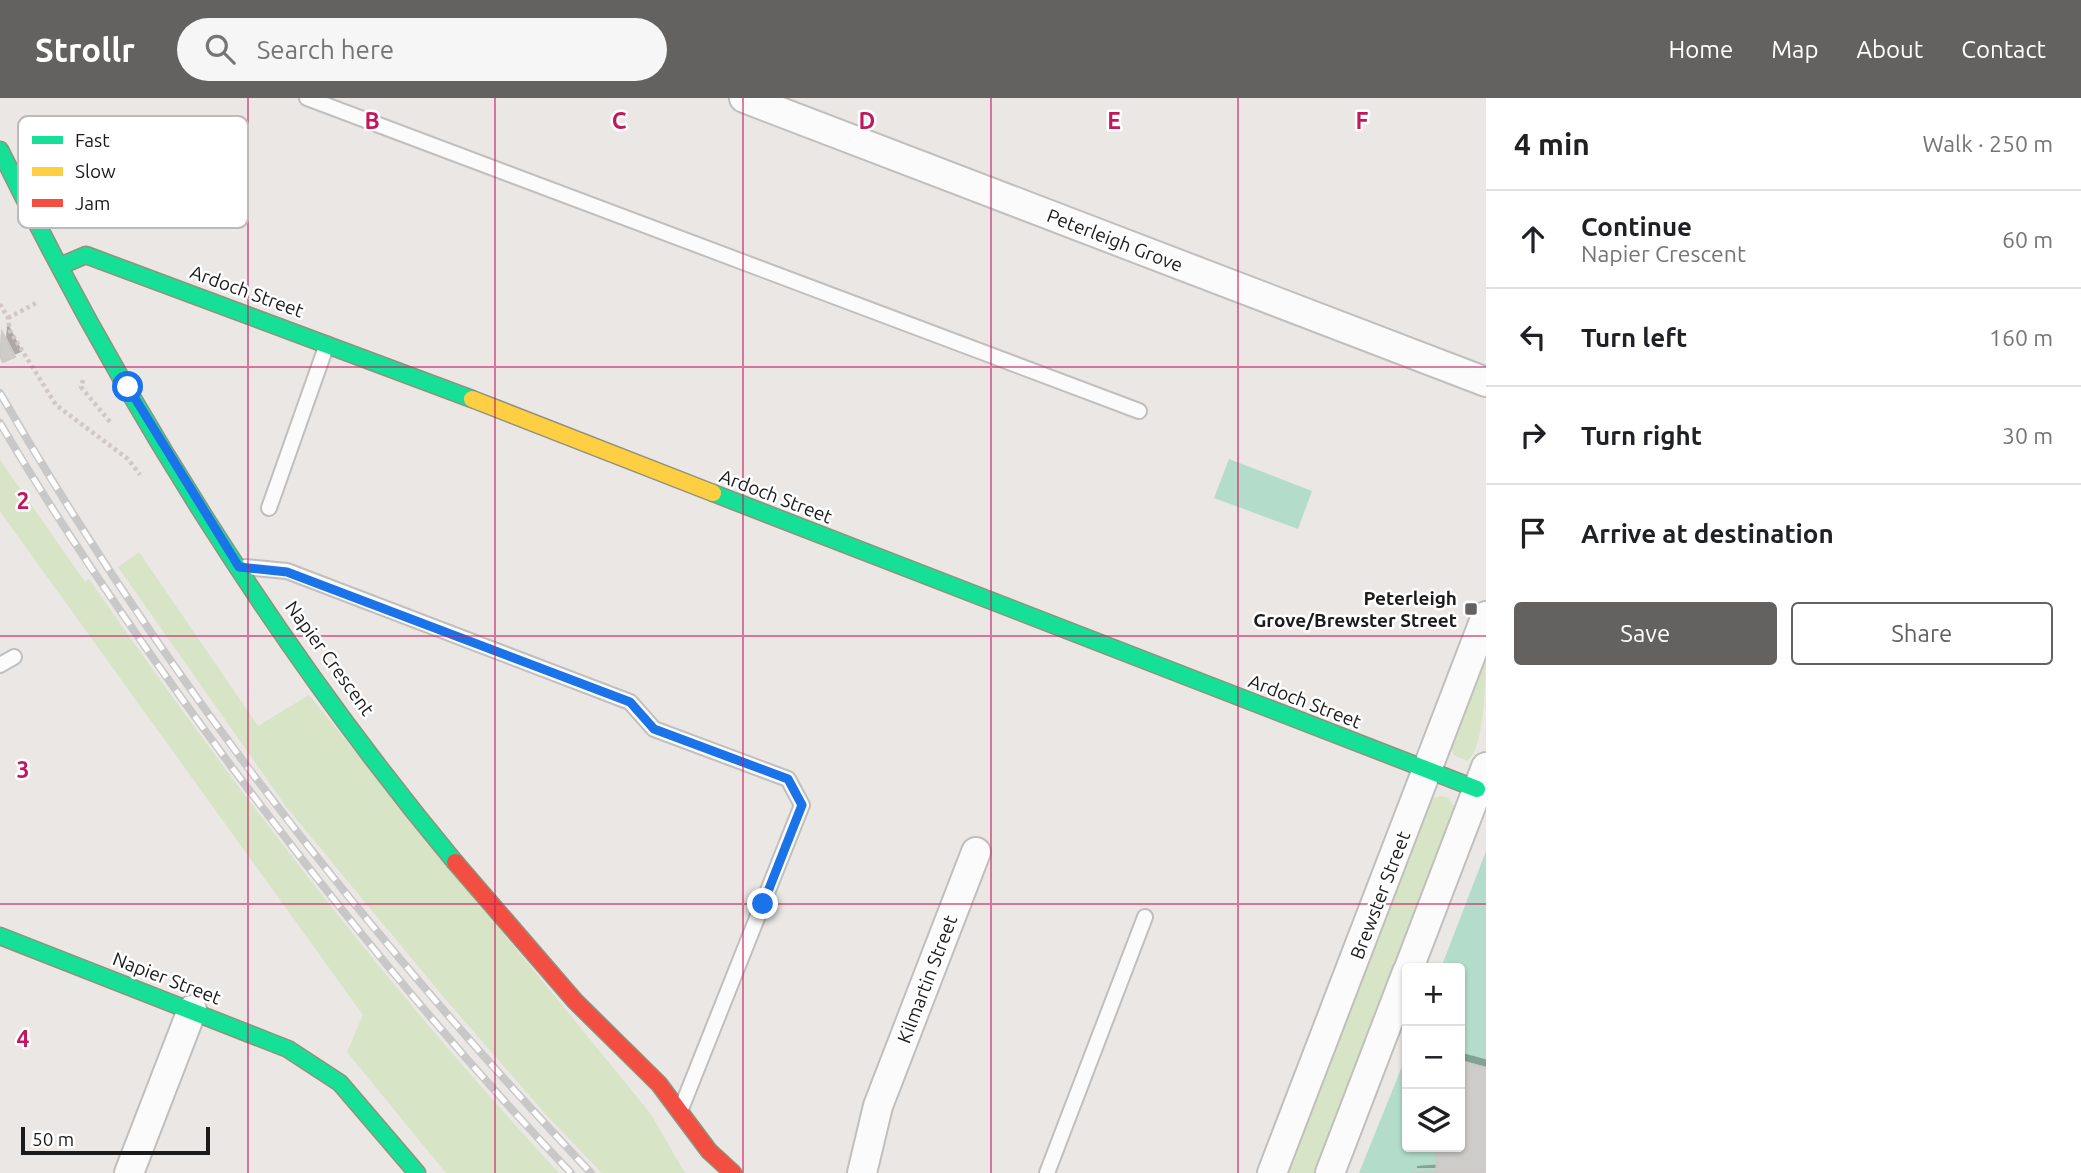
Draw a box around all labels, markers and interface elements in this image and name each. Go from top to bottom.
search box [177,18,667,81]
icon: search [201,30,239,68]
text: Strollr [35,31,135,68]
text: Search here [257,35,394,64]
text: Home [1668,36,1733,63]
text: Map [1771,36,1818,63]
text: About [1856,36,1923,63]
text: Contact [1961,36,2046,63]
text: B [364,108,380,133]
text: C [612,108,627,133]
text: D [859,108,875,133]
text: E [1107,108,1121,133]
text: F [1356,108,1369,133]
legend [18,116,248,228]
text: 4 min [1514,127,1590,161]
text: Fast [75,129,110,151]
text: Walk · 250 m [1922,131,2053,156]
text: Slow [75,160,116,182]
text: Jam [75,192,111,214]
street label: Peterleigh Grove [1044,204,1186,276]
text: Continue [1581,212,1692,241]
icon: ahead [1514,220,1552,258]
text: 60 m [2002,227,2053,252]
text: Napier Crescent [1581,241,1746,266]
street label: Ardoch Street [187,260,307,322]
icon: left [1514,318,1552,356]
text: Turn left [1581,323,1687,352]
text: 160 m [1989,325,2053,350]
route start [112,371,143,402]
icon: right [1514,416,1552,454]
text: Turn right [1581,421,1702,450]
text: 30 m [2002,423,2053,448]
street label: Ardoch Street [717,464,836,528]
text: 2 [17,488,29,513]
icon: arrive [1514,514,1552,552]
text: Arrive at destination [1581,519,1834,548]
place label: Peterleigh Grove/Brewster Street [1253,587,1457,631]
street label: Napier Crescent [281,596,379,720]
marker: Peterleigh Grove/Brewster Street [1463,601,1479,617]
button: Save [1514,602,1777,665]
button: Share [1791,602,2053,665]
street label: Ardoch Street [1246,669,1365,733]
text: 3 [17,757,29,782]
street label: Brewster Street [1345,827,1415,962]
route end [747,888,778,919]
street label: Kilmartin Street [892,911,962,1046]
street label: Napier Street [110,947,225,1009]
map controls [1402,963,1465,1152]
button: + [1402,963,1465,1026]
text: 4 [17,1026,30,1051]
button: − [1402,1026,1465,1089]
button: layers [1402,1089,1465,1152]
scale bar [21,1124,210,1156]
text: 50 m [32,1128,74,1150]

